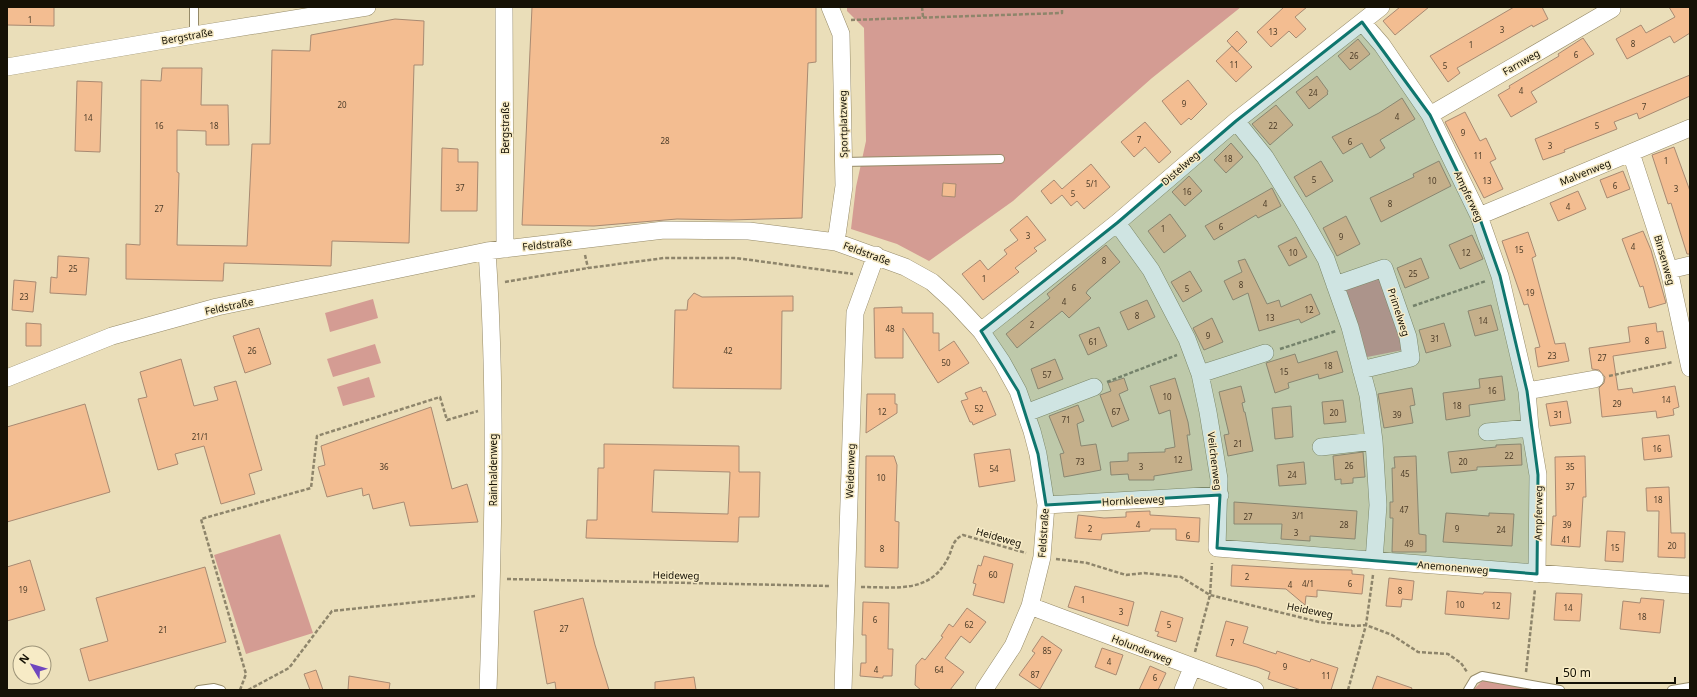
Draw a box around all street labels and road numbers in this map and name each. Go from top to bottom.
street label: Bergstraße [160,25,214,47]
street label: Farnweg [1500,46,1542,78]
street label: Sportplatzweg [835,90,851,158]
street label: Bergstraße [498,102,512,154]
street label: Distelweg [1158,148,1202,188]
street label: Malvenweg [1557,155,1613,189]
street label: Ampferweg [1451,168,1487,224]
street label: Binsenweg [1651,233,1679,287]
street label: Feldstraße [522,234,573,254]
street label: Feldstraße [841,238,893,268]
street label: Primelweg [1385,286,1413,338]
street label: Feldstraße [203,294,255,318]
street label: Veilchenweg [1204,431,1226,491]
street label: Rainhaldenweg [486,434,500,506]
street label: Weidenweg [842,443,858,499]
street label: Ampferweg [1531,486,1545,540]
street label: Hornkleeweg [1101,491,1165,509]
street label: Feldstraße [1034,507,1052,558]
street label: Heideweg [975,524,1023,550]
street label: Anemonenweg [1417,557,1489,577]
street label: Heideweg [652,568,700,582]
street label: Heideweg [1286,599,1334,621]
street label: Holunderweg [1110,631,1174,667]

